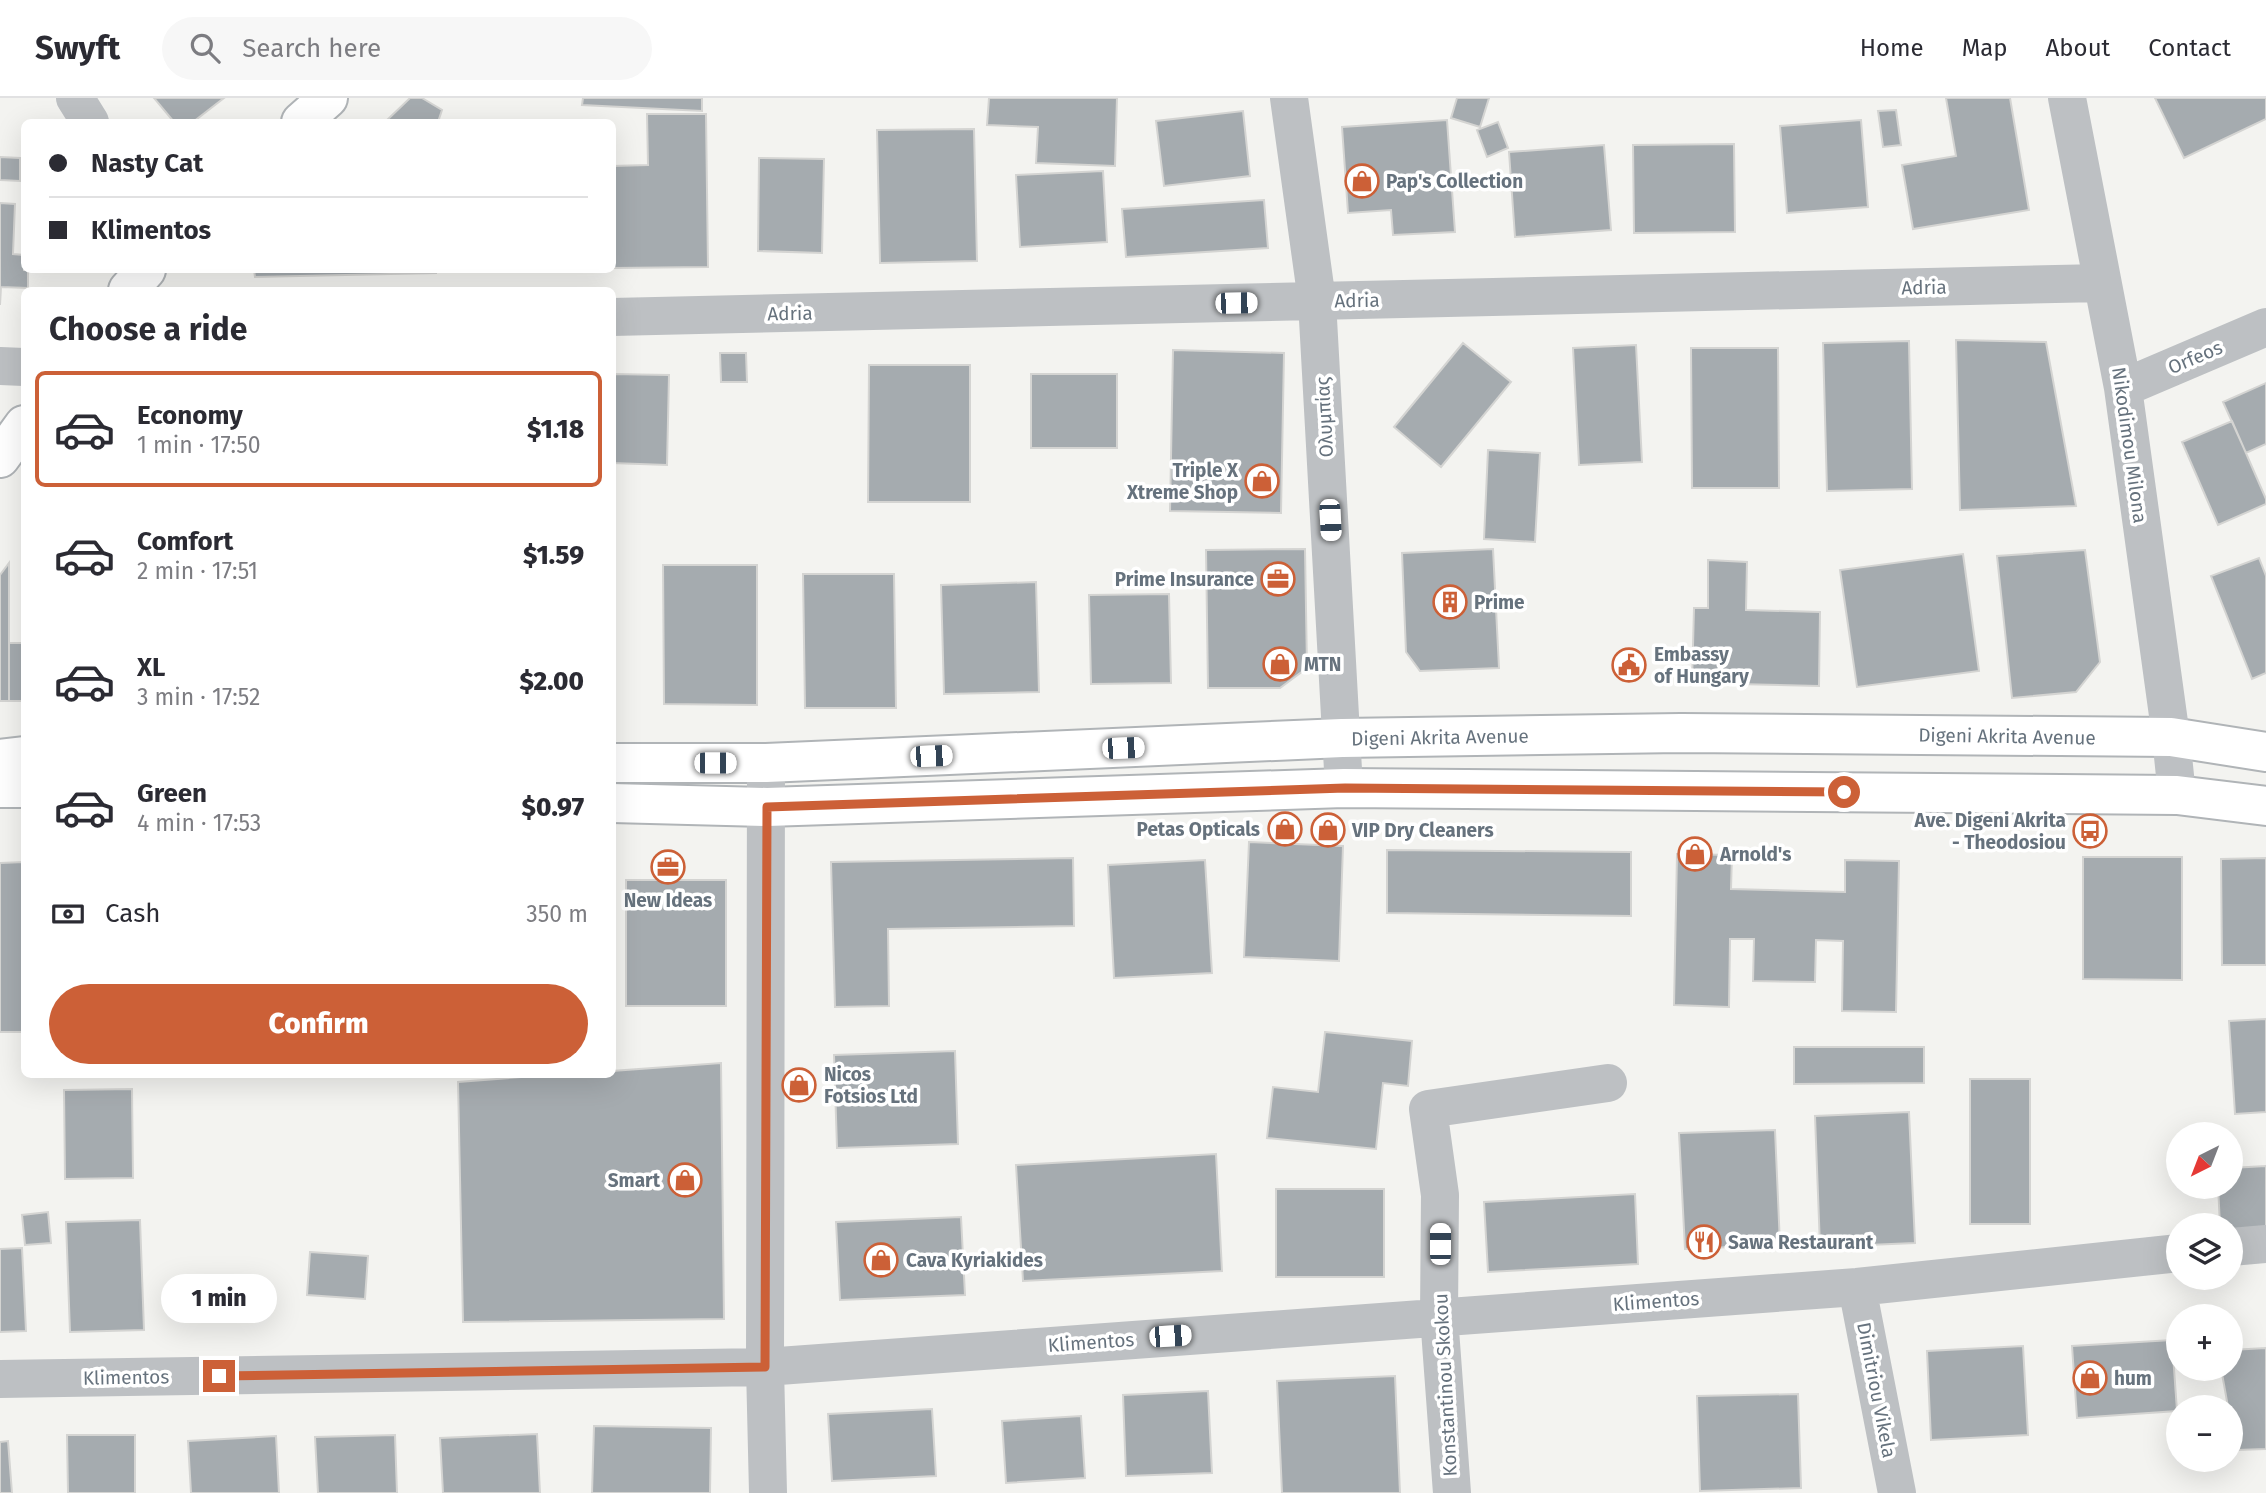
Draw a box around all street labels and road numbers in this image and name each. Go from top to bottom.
street label: Adria [1901,276,1947,299]
street label: Adria [1334,289,1380,312]
street label: Adria [767,302,813,325]
street label: Orfeos [2164,336,2226,379]
street label: Nikodimou Milona [2107,366,2152,525]
street label: Ολυμπίας [1311,376,1338,458]
street label: Digeni Akrita Avenue [1918,723,2096,750]
street label: Digeni Akrita Avenue [1351,724,1529,751]
street label: Klimentos [1612,1287,1700,1316]
street label: Konstantinou Skokou [1429,1293,1462,1477]
street label: Dimitriou Vikela [1852,1320,1901,1460]
street label: Klimentos [1047,1328,1135,1357]
street label: Klimentos [83,1365,170,1390]

